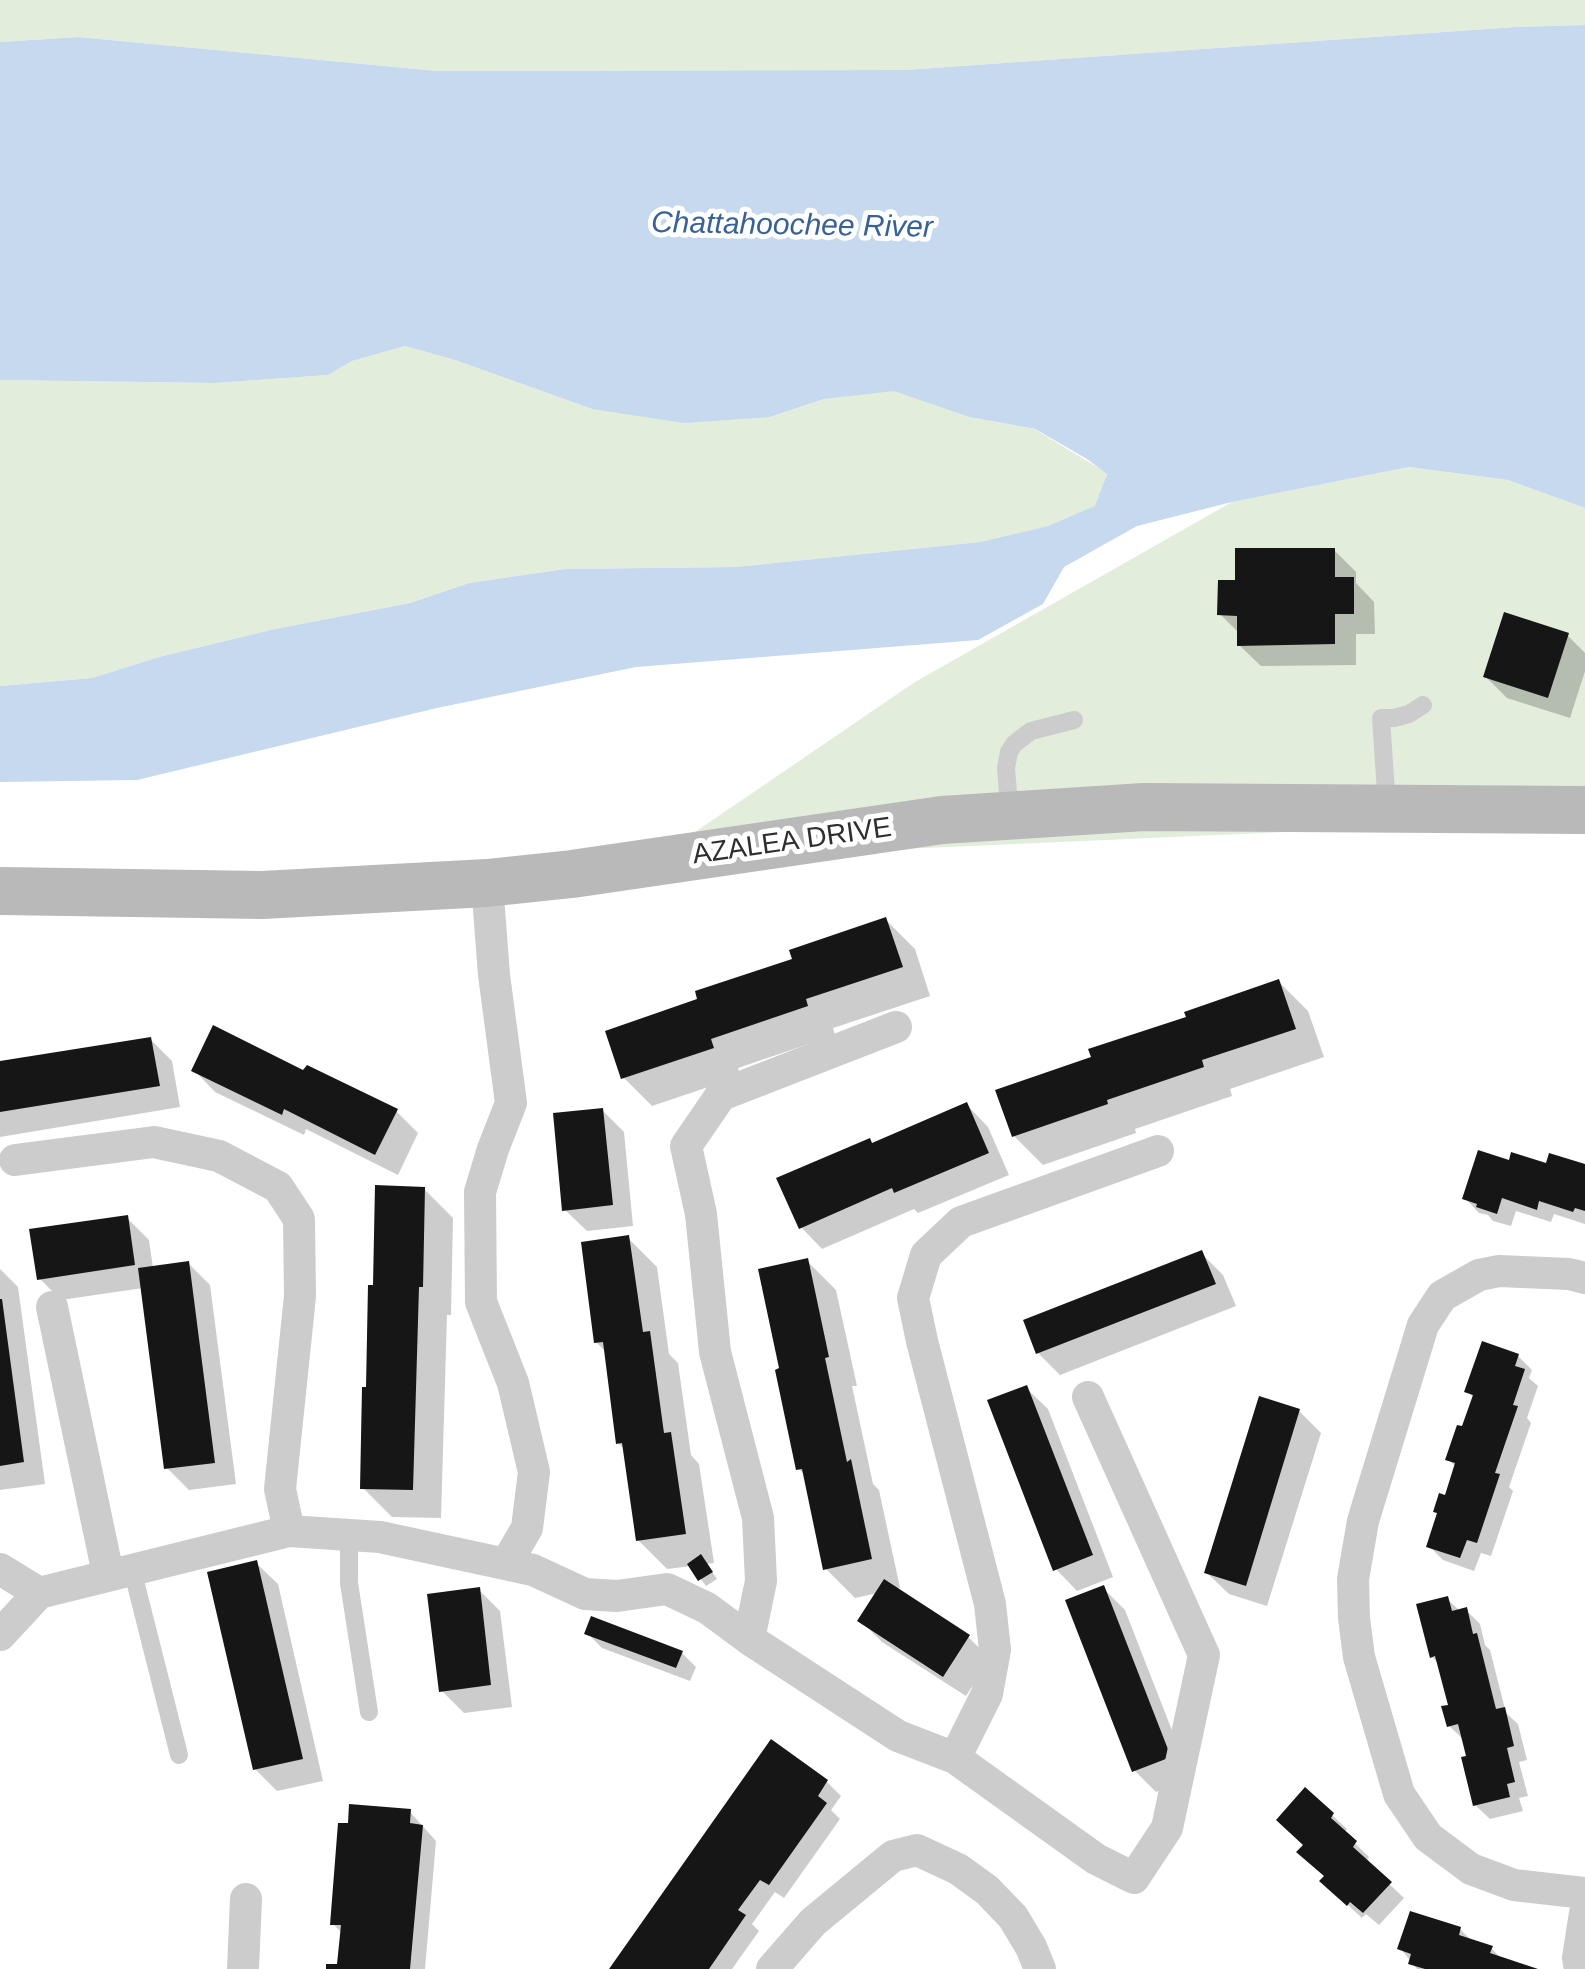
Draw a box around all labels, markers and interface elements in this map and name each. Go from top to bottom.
water label: Chattahoochee River [651,206,933,246]
street label: AZALEA DRIVE [690,811,894,873]

